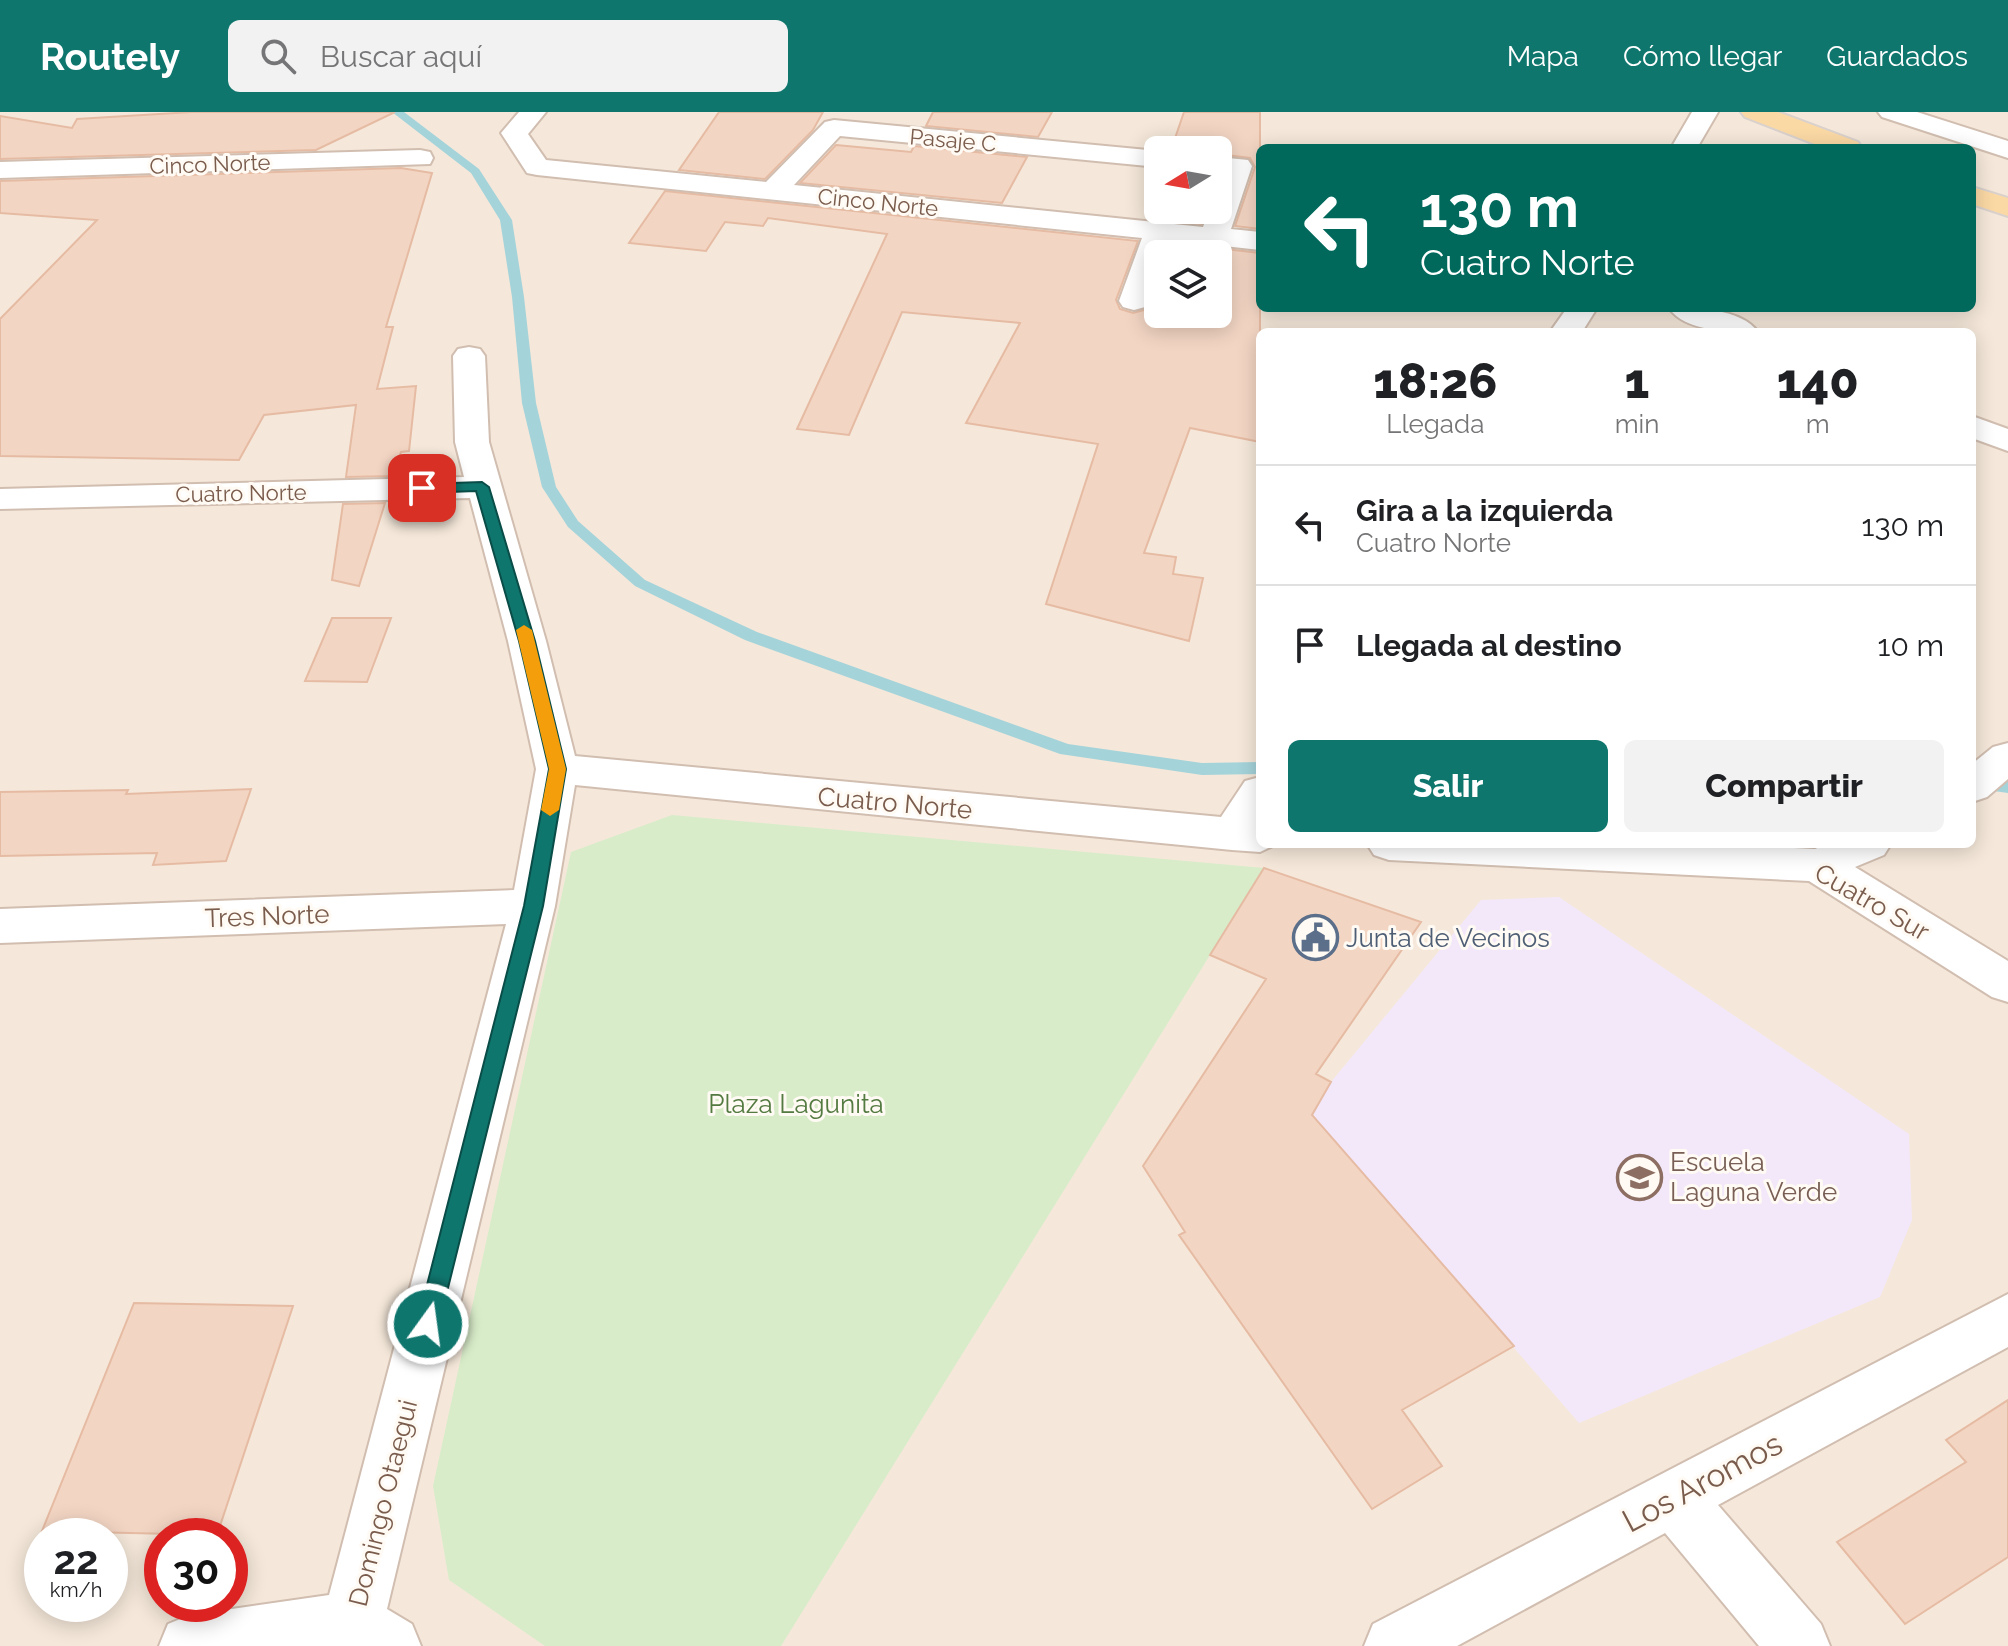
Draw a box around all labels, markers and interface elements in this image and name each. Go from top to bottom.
search box [228,20,788,92]
text: Routely [40,34,180,79]
icon: search [256,34,300,78]
text: Buscar aquí [320,39,482,74]
text: Mapa [1507,40,1579,73]
text: Cómo llegar [1623,40,1782,73]
text: Guardados [1826,40,1968,73]
street label: Pasaje C [909,123,997,157]
north arrow [1144,136,1232,224]
map controls [1144,136,1232,328]
street label: Cinco Norte [149,149,271,179]
text: 130 m [1420,174,1579,240]
icon: left [1288,176,1392,280]
street label: Cinco Norte [816,183,940,221]
button: layers [1144,240,1232,328]
text: Cuatro Norte [1420,241,1635,283]
text: 18:26 [1373,353,1497,409]
text: 1 [1625,353,1649,409]
text: 140 [1777,353,1859,409]
text: Llegada [1386,409,1484,439]
text: min [1615,409,1659,439]
text: m [1806,409,1830,439]
pin [388,454,456,522]
icon: arrive [400,466,444,510]
street label: Cuatro Norte [175,479,307,507]
text: Gira a la izquierda [1356,493,1613,528]
icon: left [1288,503,1332,547]
text: 130 m [1862,508,1944,543]
text: Cuatro Norte [1356,528,1511,558]
icon: arrive [1288,623,1332,667]
text: Llegada al destino [1356,628,1622,663]
text: 10 m [1878,628,1944,663]
button: Salir [1288,740,1608,832]
button: Compartir [1624,740,1944,832]
street label: Cuatro Norte [816,781,974,825]
street label: Cuatro Sur [1809,857,1935,947]
street label: Tres Norte [204,899,330,933]
public building icon: Junta de Vecinos [1291,914,1339,962]
place label: Junta de Vecinos [1346,923,1550,953]
park label: Plaza Lagunita [708,1089,884,1119]
place label: Escuela Laguna Verde [1670,1147,1837,1207]
school or university icon: Escuela Laguna Verde [1615,1153,1663,1201]
position arrow [386,1282,470,1366]
street label: Domingo Otaegui [343,1397,423,1609]
street label: Los Aromos [1616,1425,1788,1539]
speed limit sign: 30 [144,1518,248,1622]
text: 22 [53,1536,99,1583]
text: km/h [50,1578,102,1602]

